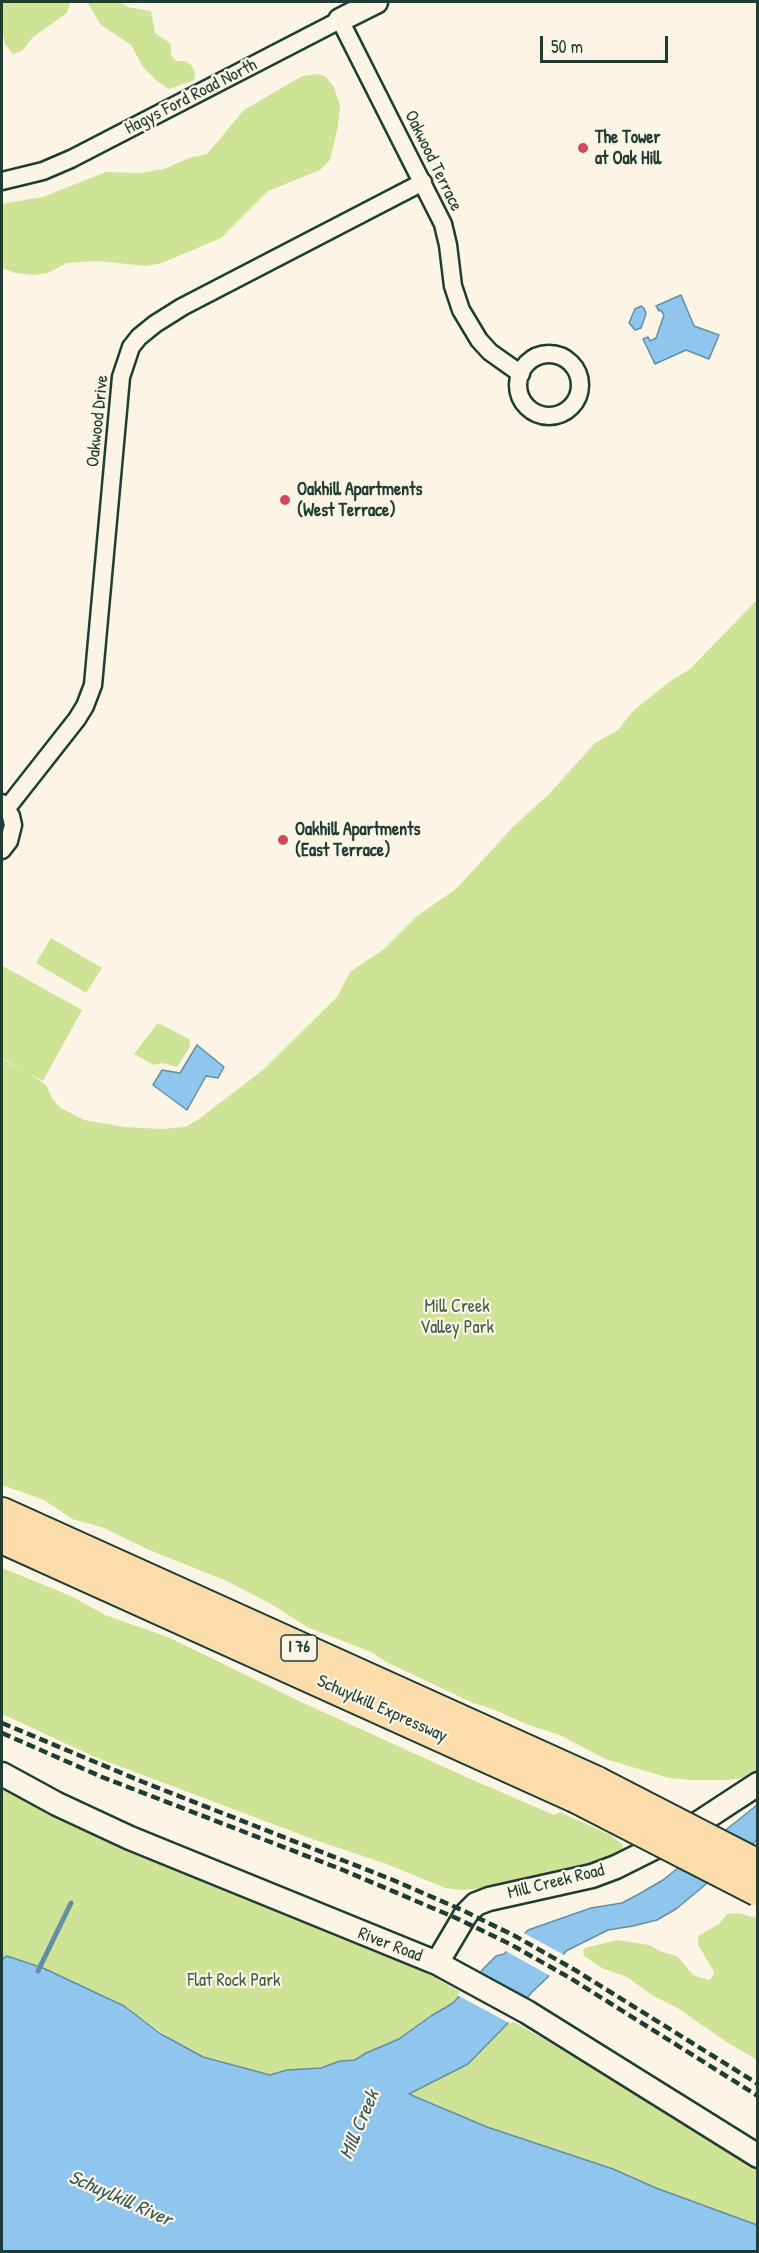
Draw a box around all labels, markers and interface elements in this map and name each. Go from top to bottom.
scale bar [543,24,670,62]
text: 50 m [551,34,583,59]
street label: Hagys Ford Road North [121,54,261,140]
street label: Oakwood Terrace [399,107,467,215]
place label: The Tower at Oak Hill [595,127,661,170]
marker: The Tower at Oak Hill [576,141,590,155]
street label: Oakwood Drive [82,374,114,468]
place label: Oakhill Apartments (West Terrace) [297,479,422,522]
marker: Oakhill Apartments (West Terrace) [278,493,292,507]
place label: Oakhill Apartments (East Terrace) [295,819,420,862]
marker: Oakhill Apartments (East Terrace) [276,833,290,847]
park label: Mill Creek Valley Park [420,1296,494,1338]
road number: I 76 [281,1635,317,1661]
street label: Schuylkill Expressway [313,1671,451,1747]
street label: Mill Creek Road [505,1860,607,1904]
street label: River Road [355,1923,425,1967]
park label: Flat Rock Park [187,1970,281,1992]
water label: Mill Creek [335,2087,385,2163]
water label: Schuylkill River [65,2166,175,2232]

